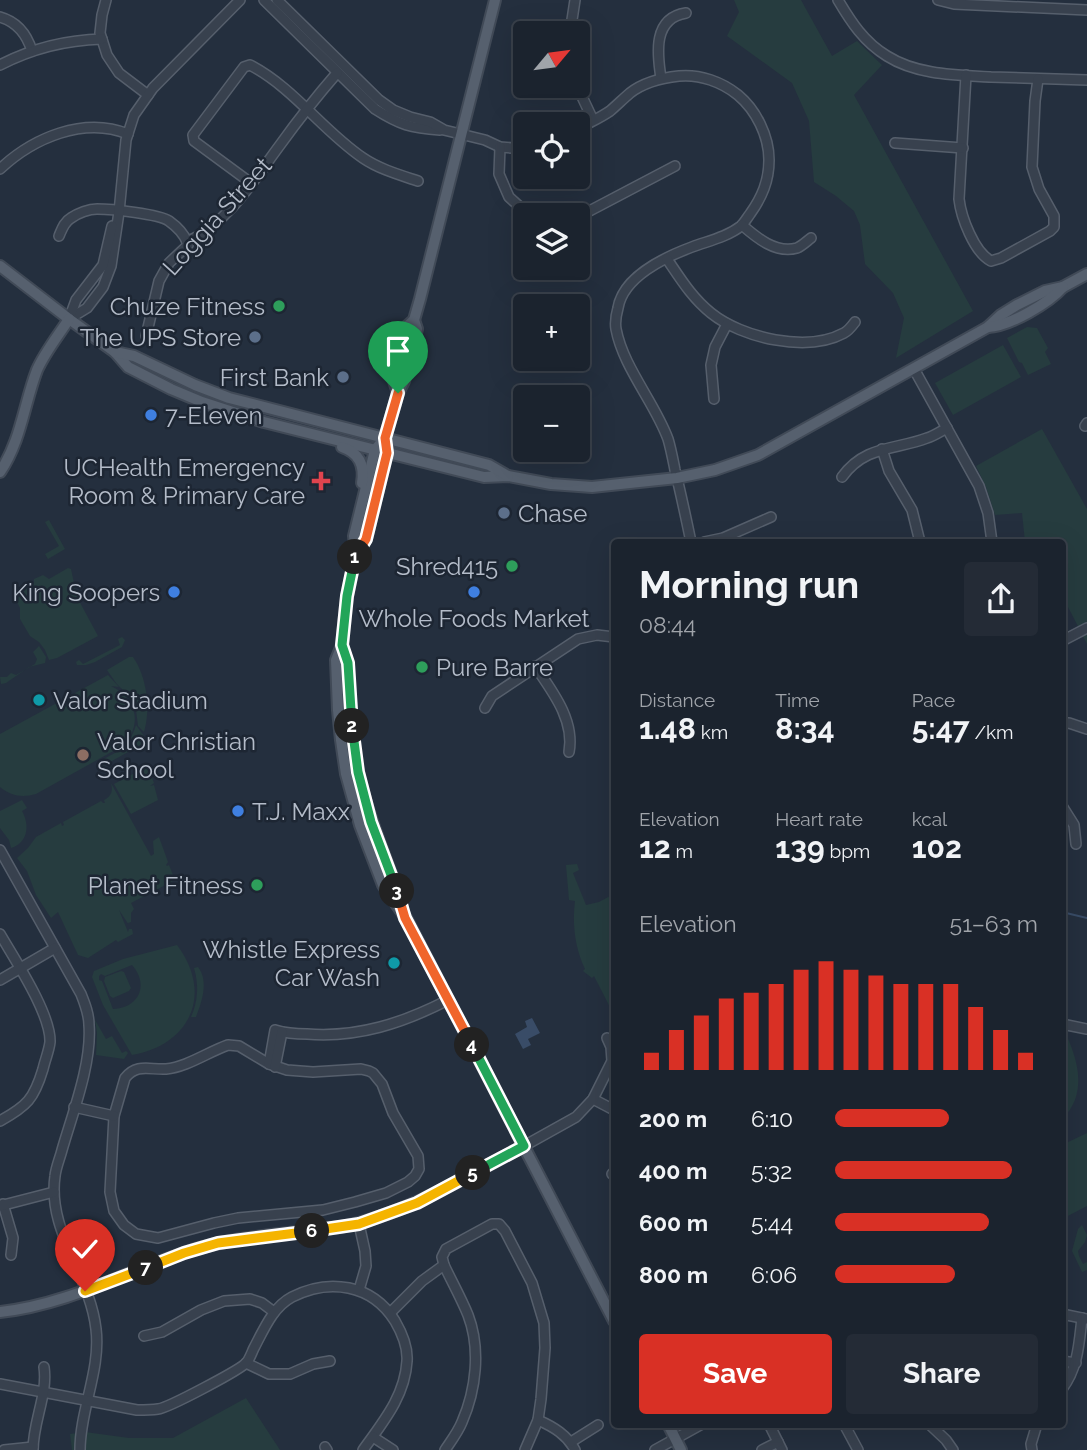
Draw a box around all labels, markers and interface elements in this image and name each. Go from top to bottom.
north arrow [513,21,590,98]
map controls [513,21,590,462]
button: locate [513,112,590,189]
street label: Loggia Street [156,151,278,281]
button: layers [513,203,590,280]
place label: Chuze Fitness [110,292,265,321]
button: + [513,294,590,371]
marker: Chuze Fitness [271,298,287,314]
pin [368,321,428,393]
place label: The UPS Store [80,323,241,352]
marker: The UPS Store [247,329,263,345]
icon: arrive [379,332,417,370]
place label: First Bank [220,363,329,392]
marker: First Bank [335,369,351,385]
button: − [513,385,590,462]
place label: 7-Eleven [165,401,263,430]
marker: 7-Eleven [143,407,159,423]
place label: UCHealth Emergency Room & Primary Care [63,453,305,510]
marker: UCHealth Emergency Room & Primary Care [311,471,331,491]
place label: Chase [518,499,587,528]
marker: Chase [496,505,512,521]
pin: 1 [338,540,372,574]
text: 1 [350,545,359,567]
place label: Shred415 [396,552,498,581]
marker: Shred415 [504,558,520,574]
text: Morning run [639,562,859,607]
button: share [964,562,1038,636]
place label: King Soopers [12,578,160,607]
marker: King Soopers [166,584,182,600]
marker: Whole Foods Market [466,584,482,600]
place label: Whole Foods Market [358,604,590,633]
text: 08:44 [639,611,696,638]
place label: Pure Barre [436,653,553,682]
marker: Pure Barre [414,659,430,675]
place label: Valor Stadium [53,686,208,715]
text: Distance [639,689,715,711]
text: Time [775,689,820,711]
text: Pace [912,689,955,711]
marker: Valor Stadium [31,692,47,708]
pin: 2 [334,708,370,744]
text: 1.48 [639,711,696,746]
text: 8:34 [775,711,835,746]
text: 5:47 [912,711,970,746]
text: 2 [346,714,357,736]
text: km [696,721,728,743]
text: /km [970,721,1014,743]
place label: Valor Christian School [97,727,256,784]
marker: Valor Christian School [75,747,91,763]
place label: T.J. Maxx [252,797,350,826]
marker: T.J. Maxx [230,803,246,819]
text: Elevation [639,808,720,830]
text: Heart rate [775,808,863,830]
text: kcal [912,808,947,830]
text: 12 [639,830,671,865]
text: 139 [775,830,825,865]
text: 102 [912,830,962,865]
text: m [671,840,693,862]
text: bpm [825,840,870,862]
place label: Planet Fitness [88,871,243,900]
pin: 3 [380,874,414,908]
marker: Planet Fitness [249,877,265,893]
text: 3 [391,879,402,901]
text: Elevation [639,910,737,937]
text: 51–63 m [950,910,1038,937]
place label: Whistle Express Car Wash [202,935,380,992]
marker: Whistle Express Car Wash [386,955,402,971]
pin: 4 [454,1028,490,1062]
text: 4 [466,1033,477,1055]
text: 200 m [639,1105,707,1132]
text: 6:10 [751,1105,793,1132]
pin: 5 [456,1156,490,1190]
text: 400 m [639,1157,707,1184]
text: 5:32 [751,1157,792,1184]
text: 5 [467,1161,478,1183]
text: 600 m [639,1209,708,1236]
text: 5:44 [751,1209,793,1236]
pin: 6 [294,1214,330,1248]
pin [55,1219,115,1291]
text: 6 [306,1219,317,1241]
icon: check [66,1230,104,1268]
pin: 7 [128,1250,164,1286]
text: 7 [140,1256,151,1278]
text: 800 m [639,1261,708,1288]
text: 6:06 [751,1261,797,1288]
button: Save [639,1334,832,1414]
button: Share [846,1334,1038,1414]

